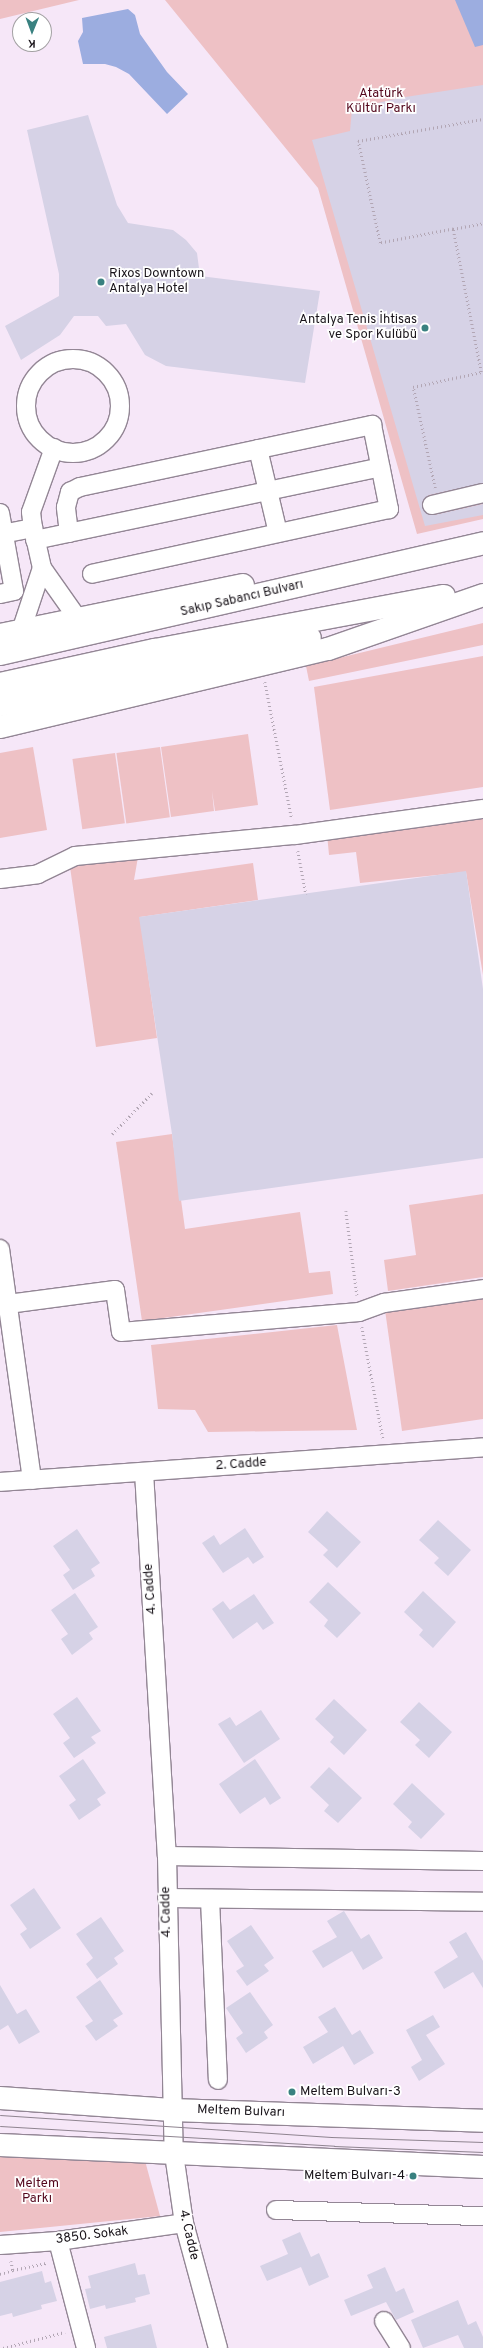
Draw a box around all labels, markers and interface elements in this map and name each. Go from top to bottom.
north arrow [12,12,52,52]
text: K [28,36,36,50]
park label: Atatürk Kültür Parkı [346,87,416,118]
place label: Rixos Downtown Antalya Hotel [109,267,204,298]
marker: Rixos Downtown Antalya Hotel [96,277,106,287]
place label: Antalya Tenis İhtisas ve Spor Kulübü [299,313,417,344]
marker: Antalya Tenis İhtisas ve Spor Kulübü [420,323,430,333]
street label: Sakıp Sabancı Bulvarı [179,577,305,621]
street label: 2. Cadde [215,1455,267,1475]
street label: 4. Cadde [141,1563,161,1615]
street label: 4. Cadde [159,1886,175,1938]
place label: Meltem Bulvarı-3 [300,2084,401,2100]
marker: Meltem Bulvarı-3 [287,2087,297,2097]
street label: Meltem Bulvarı [197,2103,285,2121]
place label: Meltem Bulvarı-4 [304,2168,405,2184]
marker: Meltem Bulvarı-4 [408,2171,418,2181]
park label: Meltem Parkı [15,2177,59,2208]
street label: 4. Cadde [175,2208,201,2262]
street label: 3850. Sokak [55,2224,129,2248]

